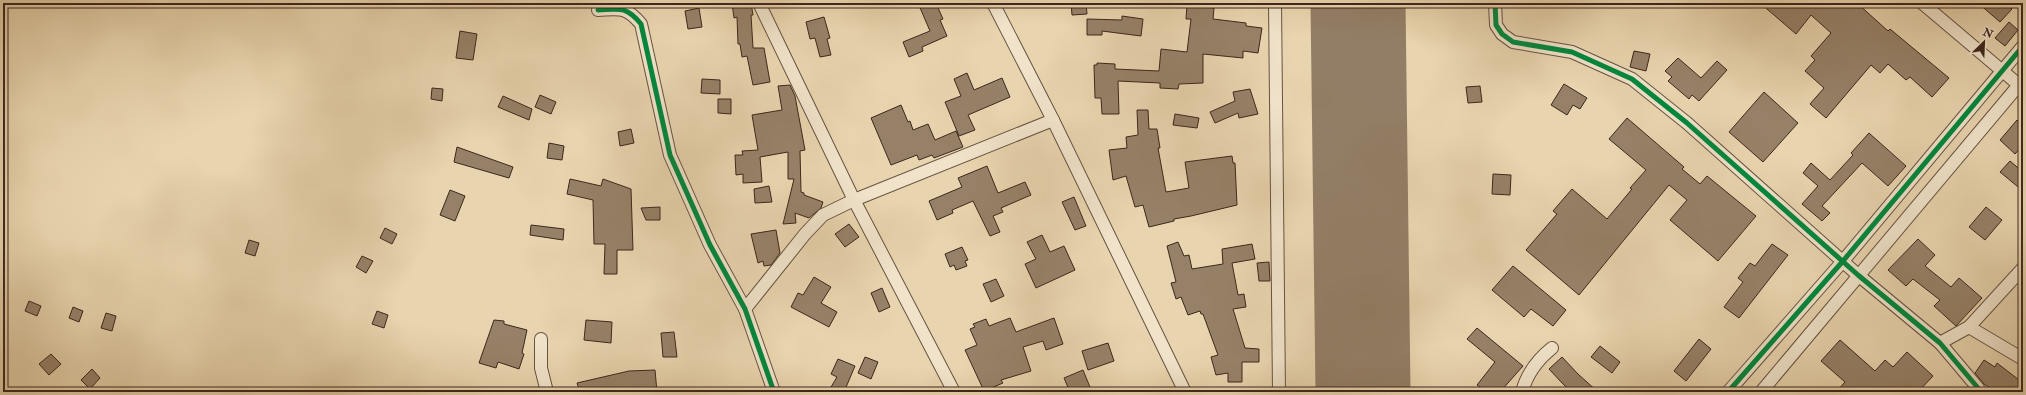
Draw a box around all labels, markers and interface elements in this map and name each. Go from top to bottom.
north arrow [1964,22,2004,62]
text: N [1980,25,1996,42]

